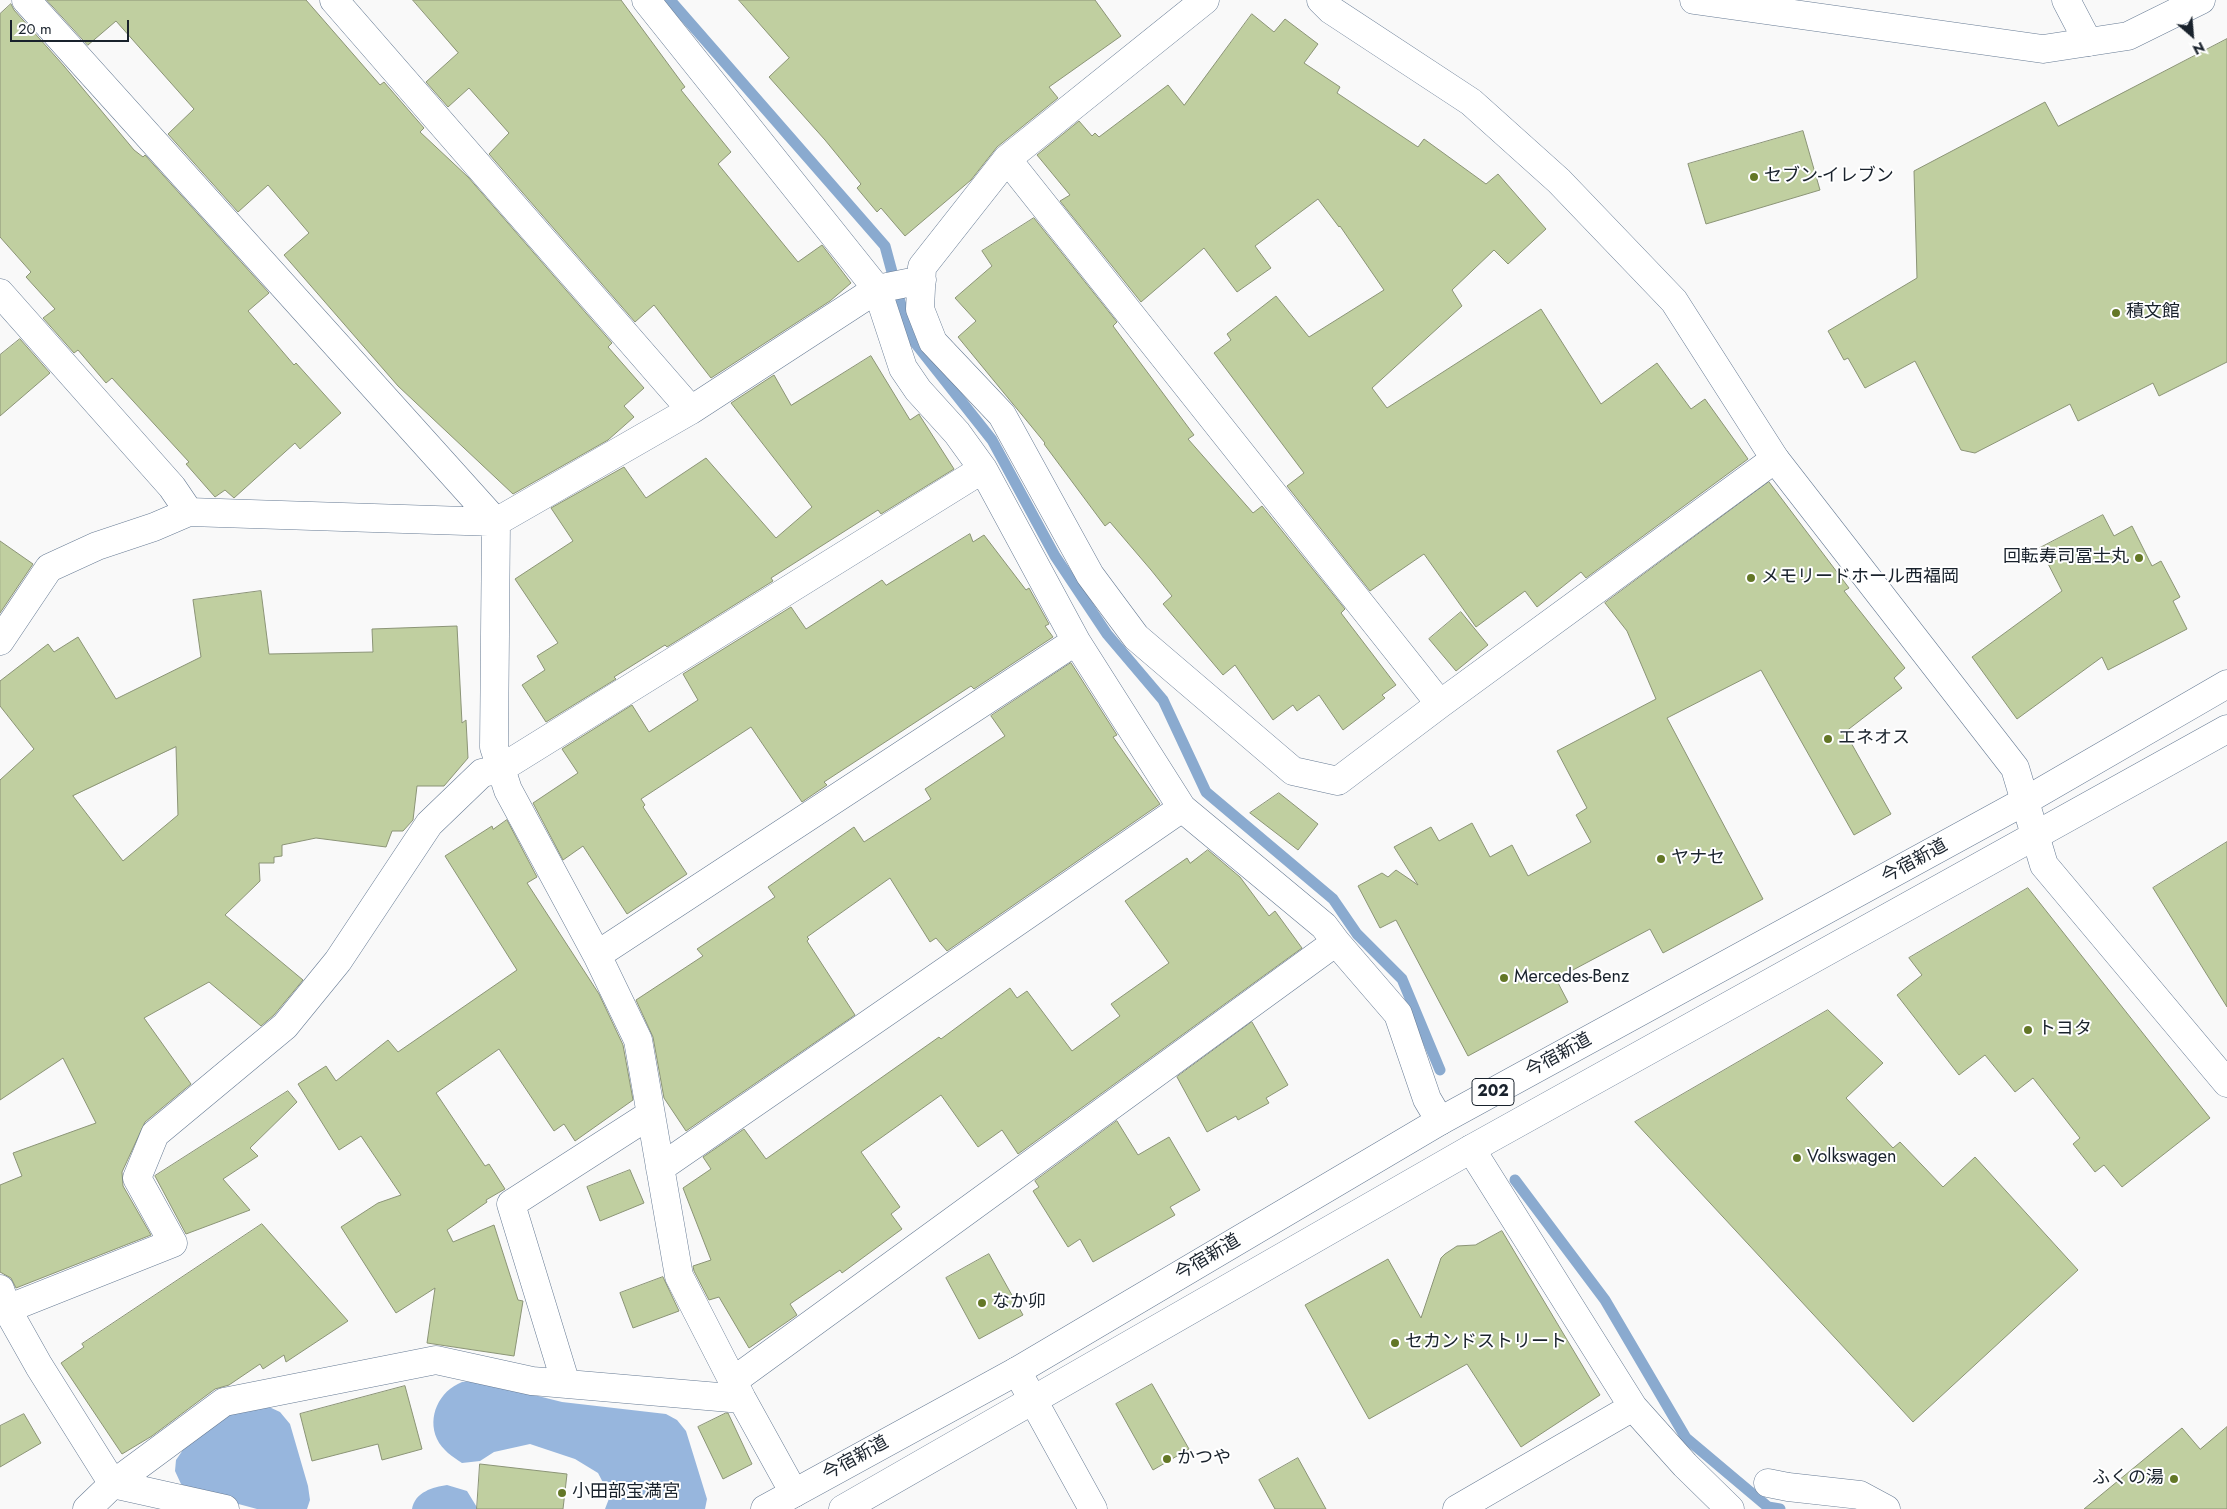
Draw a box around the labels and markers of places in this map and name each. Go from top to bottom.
place label: セブン-イレブン [1764,166,1894,188]
marker: セブン-イレブン [1748,171,1760,183]
place label: 積文館 [2126,302,2180,324]
marker: 積文館 [2110,307,2122,319]
place label: 回転寿司冨士丸 [2003,547,2129,569]
marker: 回転寿司冨士丸 [2133,552,2145,564]
place label: メモリードホール西福岡 [1761,567,1959,589]
marker: メモリードホール西福岡 [1745,572,1757,584]
place label: エネオス [1838,728,1910,750]
marker: エネオス [1822,733,1834,745]
place label: ヤナセ [1671,848,1725,870]
marker: ヤナセ [1655,853,1667,865]
place label: Mercedes-Benz [1514,967,1629,989]
marker: Mercedes-Benz [1498,972,1510,984]
place label: トヨタ [2038,1019,2092,1041]
marker: トヨタ [2022,1024,2034,1036]
place label: Volkswagen [1807,1147,1896,1169]
marker: Volkswagen [1791,1152,1803,1164]
place label: なか卯 [992,1292,1046,1314]
marker: なか卯 [976,1297,988,1309]
place label: セカンドストリート [1405,1332,1567,1354]
marker: セカンドストリート [1389,1337,1401,1349]
place label: かつや [1177,1448,1231,1470]
marker: かつや [1161,1453,1173,1465]
place label: ふくの湯 [2092,1468,2164,1490]
marker: ふくの湯 [2168,1473,2180,1485]
place label: 小田部宝満宮 [572,1482,680,1504]
marker: 小田部宝満宮 [556,1487,568,1499]

